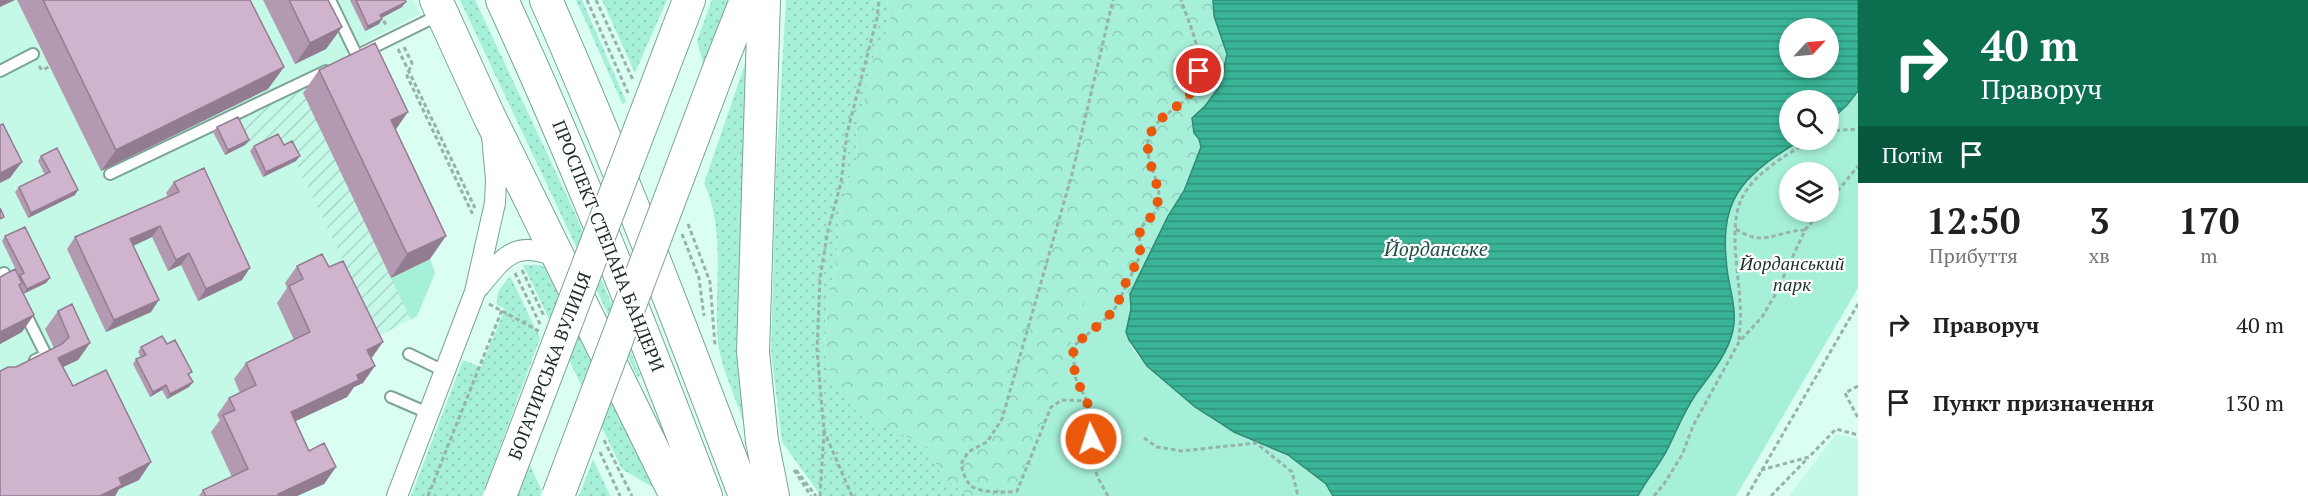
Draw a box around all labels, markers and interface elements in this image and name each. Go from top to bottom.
text: 40 m [1981,17,2079,73]
north arrow [1779,18,1839,78]
map controls [1779,18,1839,222]
icon: right [1882,24,1960,102]
pin [1173,45,1224,96]
icon: arrive [1182,54,1215,87]
text: Праворуч [1981,71,2102,107]
button: search [1779,90,1839,150]
street label: ПРОСПЕКТ СТЕПАНА БАНДЕРИ [547,116,670,375]
icon: arrive [1955,138,1988,171]
text: Потім [1882,140,1943,169]
button: layers [1779,162,1839,222]
text: 12:50 [1927,197,2020,244]
text: 3 [2089,197,2109,244]
text: 170 [2178,197,2239,244]
water label: Йорданське [1383,235,1488,262]
text: Прибуття [1929,242,2018,269]
text: хв [2089,242,2110,269]
text: m [2200,242,2218,269]
park label: Йорданський парк [1739,251,1845,296]
street label: БОГАТИРСЬКА ВУЛИЦЯ [502,268,596,463]
icon: right [1882,308,1915,341]
text: Праворуч [1933,310,2039,339]
text: 40 m [2236,310,2284,339]
icon: arrive [1882,386,1915,419]
text: Пункт призначення [1933,388,2154,417]
text: 130 m [2224,388,2284,417]
position arrow [1059,407,1123,471]

